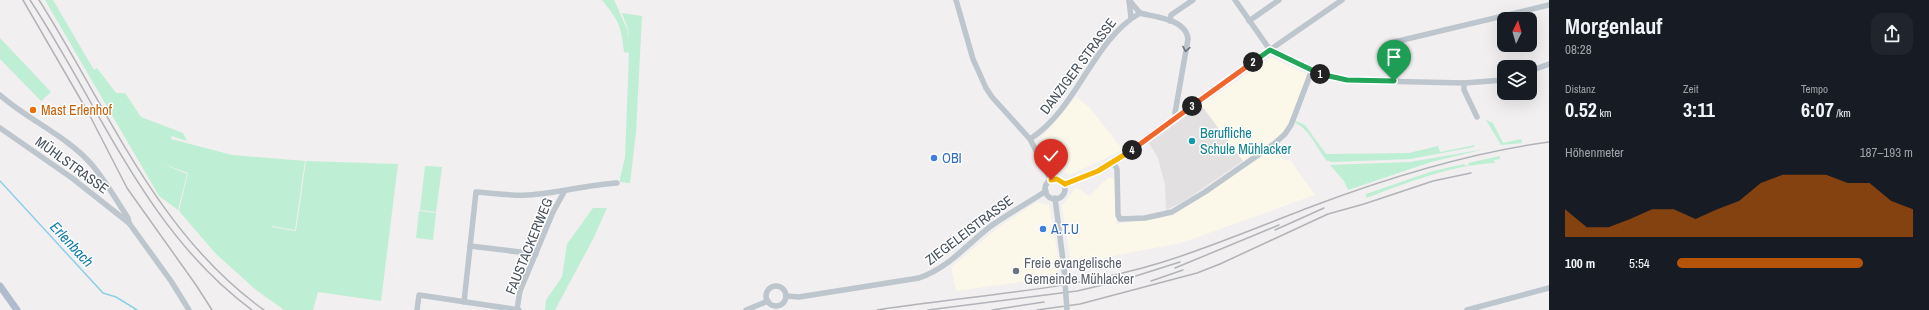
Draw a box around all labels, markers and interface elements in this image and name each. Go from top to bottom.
text: Morgenlauf [1565,11,1662,41]
north arrow [1497,12,1537,52]
map controls [1497,12,1537,100]
button: share [1871,13,1913,55]
street label: DANZIGER STRASSE [1036,14,1120,118]
pin [1377,40,1411,81]
text: 08:28 [1565,41,1592,58]
one-way arrow [1182,46,1191,53]
icon: arrive [1383,46,1405,68]
pin: 2 [1243,52,1263,72]
text: 2 [1250,55,1256,69]
button: layers [1497,60,1537,100]
pin: 1 [1310,64,1330,84]
text: 1 [1317,67,1323,81]
text: Distanz [1565,82,1596,96]
text: Zeit [1683,82,1699,96]
text: Tempo [1801,82,1828,96]
pin: 3 [1182,96,1202,116]
text: 0.52 [1565,96,1597,123]
text: 3:11 [1683,96,1715,123]
text: 6:07 [1801,96,1834,123]
text: 3 [1189,99,1195,113]
place label: Mast Erlenhof [41,101,113,119]
marker: Mast Erlenhof [28,105,38,115]
text: km [1597,106,1611,120]
text: /km [1834,106,1851,120]
place label: Berufliche Schule Mühlacker [1200,124,1291,158]
street label: MÜHLSTRASSE [32,132,112,198]
marker: Berufliche Schule Mühlacker [1187,136,1197,146]
pin [1034,139,1068,180]
pin: 4 [1122,140,1142,160]
text: 4 [1129,143,1135,157]
text: Höhenmeter [1565,144,1624,161]
text: 187–193 m [1860,144,1913,161]
icon: check [1040,145,1062,167]
place label: OBI [942,149,962,167]
marker: OBI [929,153,939,163]
street label: ZIEGELEISTRASSE [922,191,1016,269]
street label: FAUSTACKERWEG [501,195,557,297]
water label: Erlenbach [45,217,99,272]
place label: A.T.U [1050,220,1079,238]
marker: A.T.U [1038,224,1048,234]
place label: Freie evangelische Gemeinde Mühlacker [1024,254,1134,288]
text: 100 m [1565,255,1595,272]
text: 5:54 [1629,255,1650,272]
marker: Freie evangelische Gemeinde Mühlacker [1011,266,1021,276]

